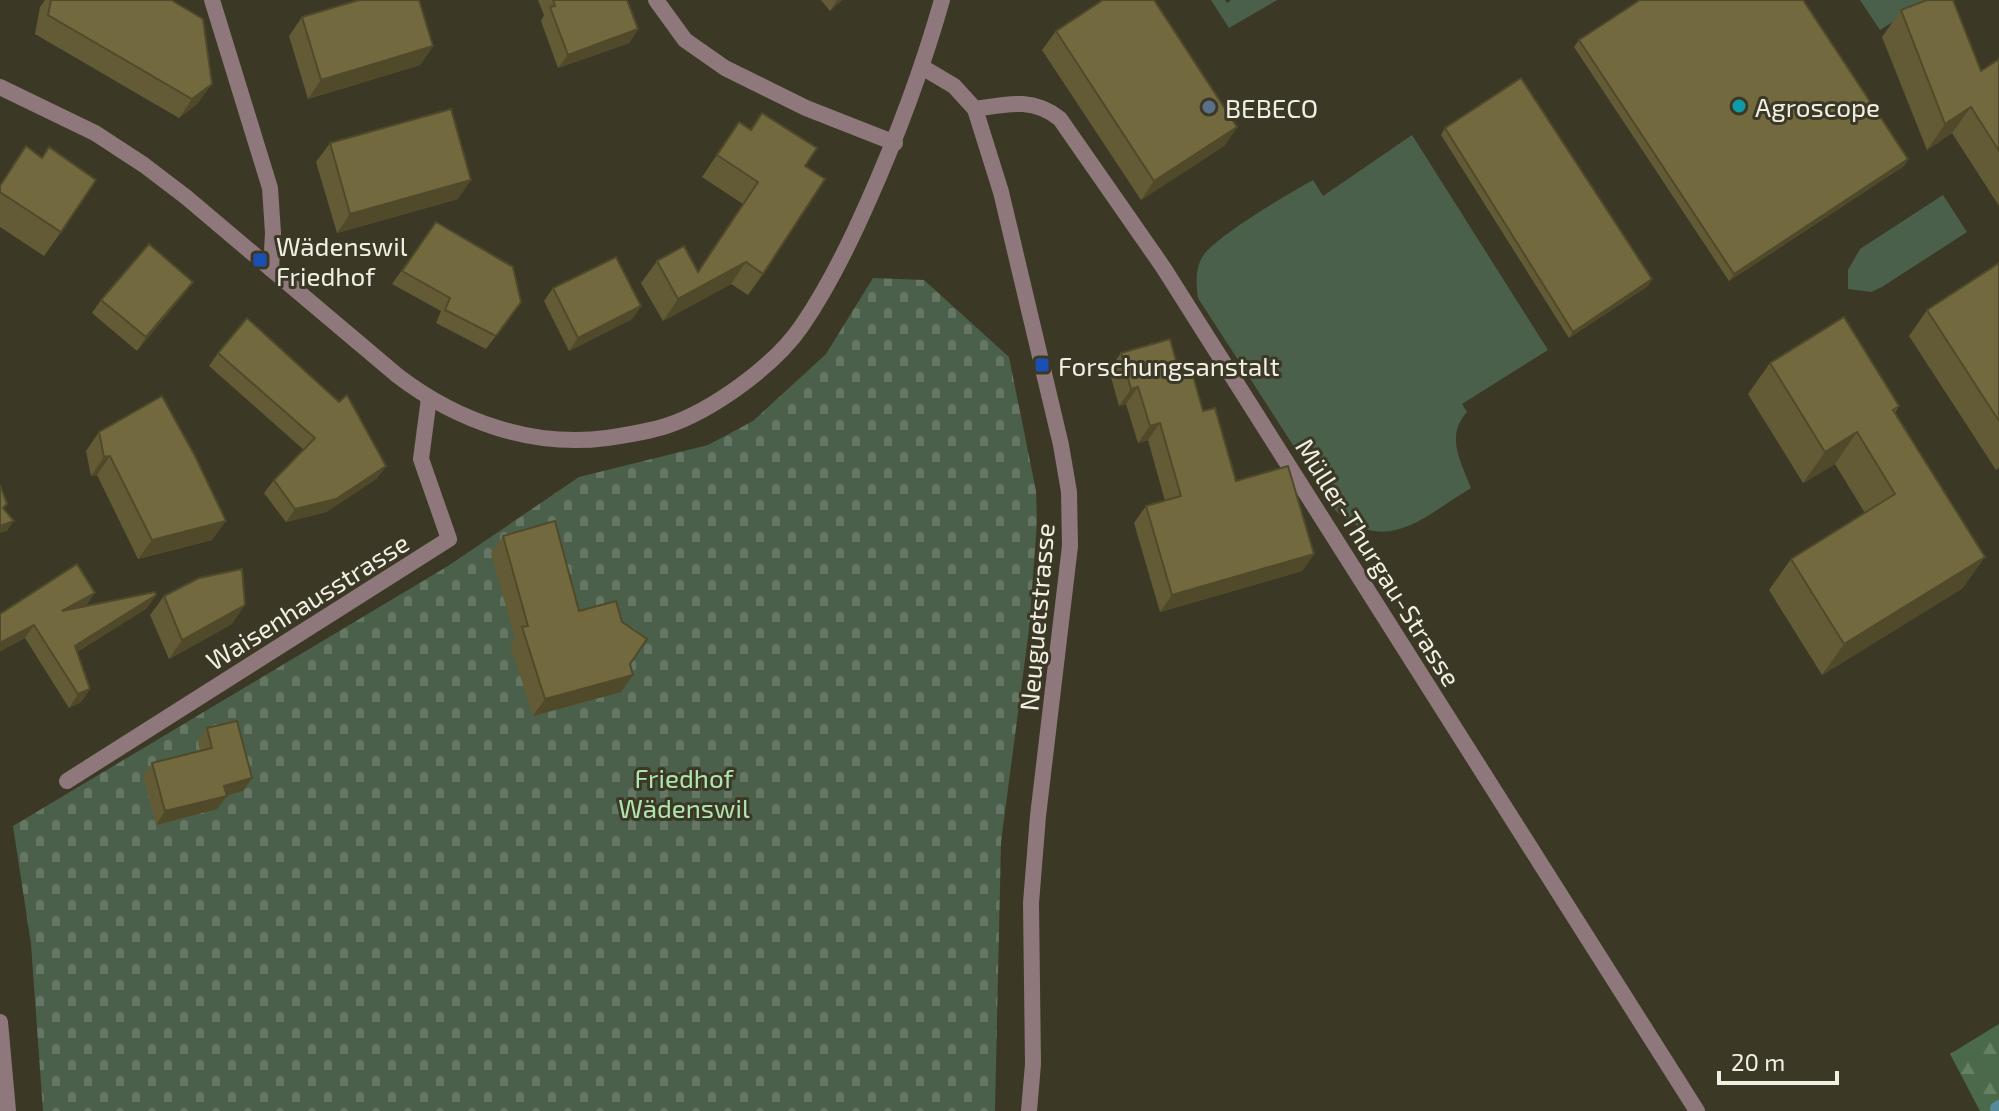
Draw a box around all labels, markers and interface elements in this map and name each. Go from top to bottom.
place label: Agroscope [1755,91,1880,122]
place label: BEBECO [1225,92,1318,123]
marker: Agroscope [1730,97,1748,115]
marker: BEBECO [1200,98,1218,116]
place label: Wädenswil Friedhof [276,230,408,291]
marker: Wädenswil Friedhof [251,251,269,269]
place label: Forschungsanstalt [1058,350,1280,381]
marker: Forschungsanstalt [1033,356,1051,374]
street label: Müller-Thurgau-Strasse [1290,432,1468,692]
street label: Neuguetstrasse [1012,522,1060,712]
street label: Waisenhausstrasse [200,526,414,676]
park label: Friedhof Wädenswil [618,762,750,823]
scale bar [1719,1035,1837,1085]
text: 20 m [1731,1047,1785,1076]

